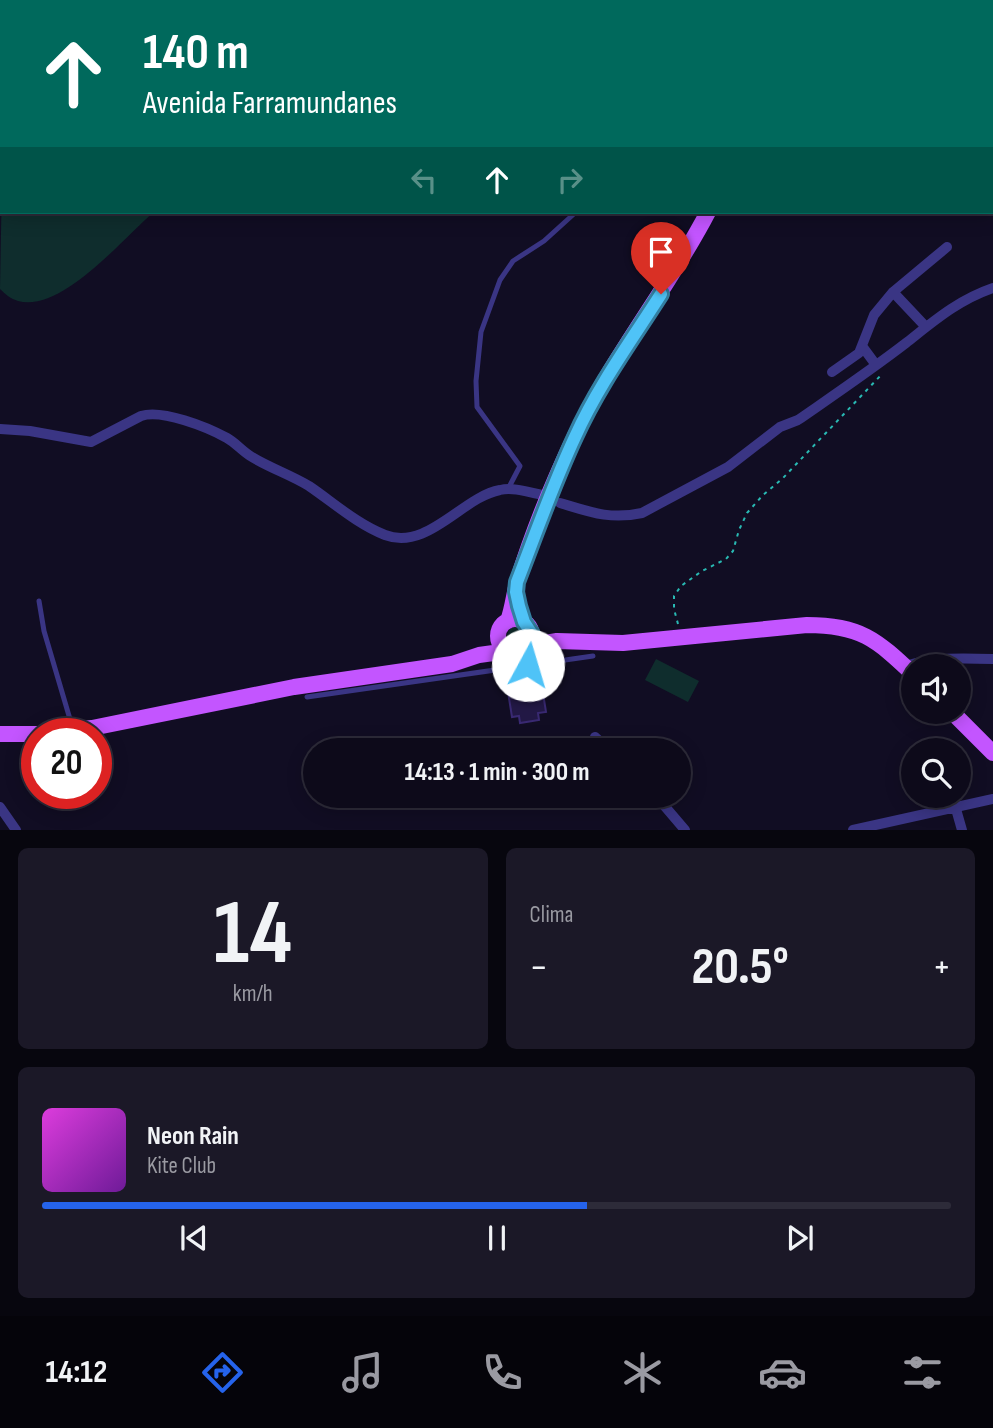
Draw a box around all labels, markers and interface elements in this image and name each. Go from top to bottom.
text: 140 m [143,24,249,83]
icon: ahead [28,28,119,119]
text: Avenida Farramundanes [143,84,397,123]
icon: left [405,161,443,199]
icon: ahead [478,161,516,199]
icon: right [551,161,589,199]
pin [631,222,691,294]
icon: arrive [642,233,680,271]
position arrow [491,628,565,702]
map controls [901,654,971,808]
button: sound [901,654,971,724]
speed limit sign: 20 [21,718,112,809]
button: search [901,738,971,808]
text: 14:13 · 1 min · 300 m [405,757,589,788]
text: 14 [213,880,292,989]
text: Clima [530,901,573,929]
text: 20.5° [692,936,789,999]
text: − [530,945,548,990]
text: + [932,945,951,990]
text: km/h [233,980,273,1008]
text: Neon Rain [147,1121,239,1152]
text: Kite Club [147,1152,216,1180]
icon: previous [175,1219,213,1257]
icon: pause [478,1219,516,1257]
icon: next [781,1219,819,1257]
icon: directions [198,1348,247,1397]
icon: music [338,1348,387,1397]
icon: phone [478,1348,527,1397]
icon: climate [618,1348,667,1397]
icon: car [758,1348,807,1397]
icon: filters [898,1348,947,1397]
text: 14:12 [46,1353,107,1392]

